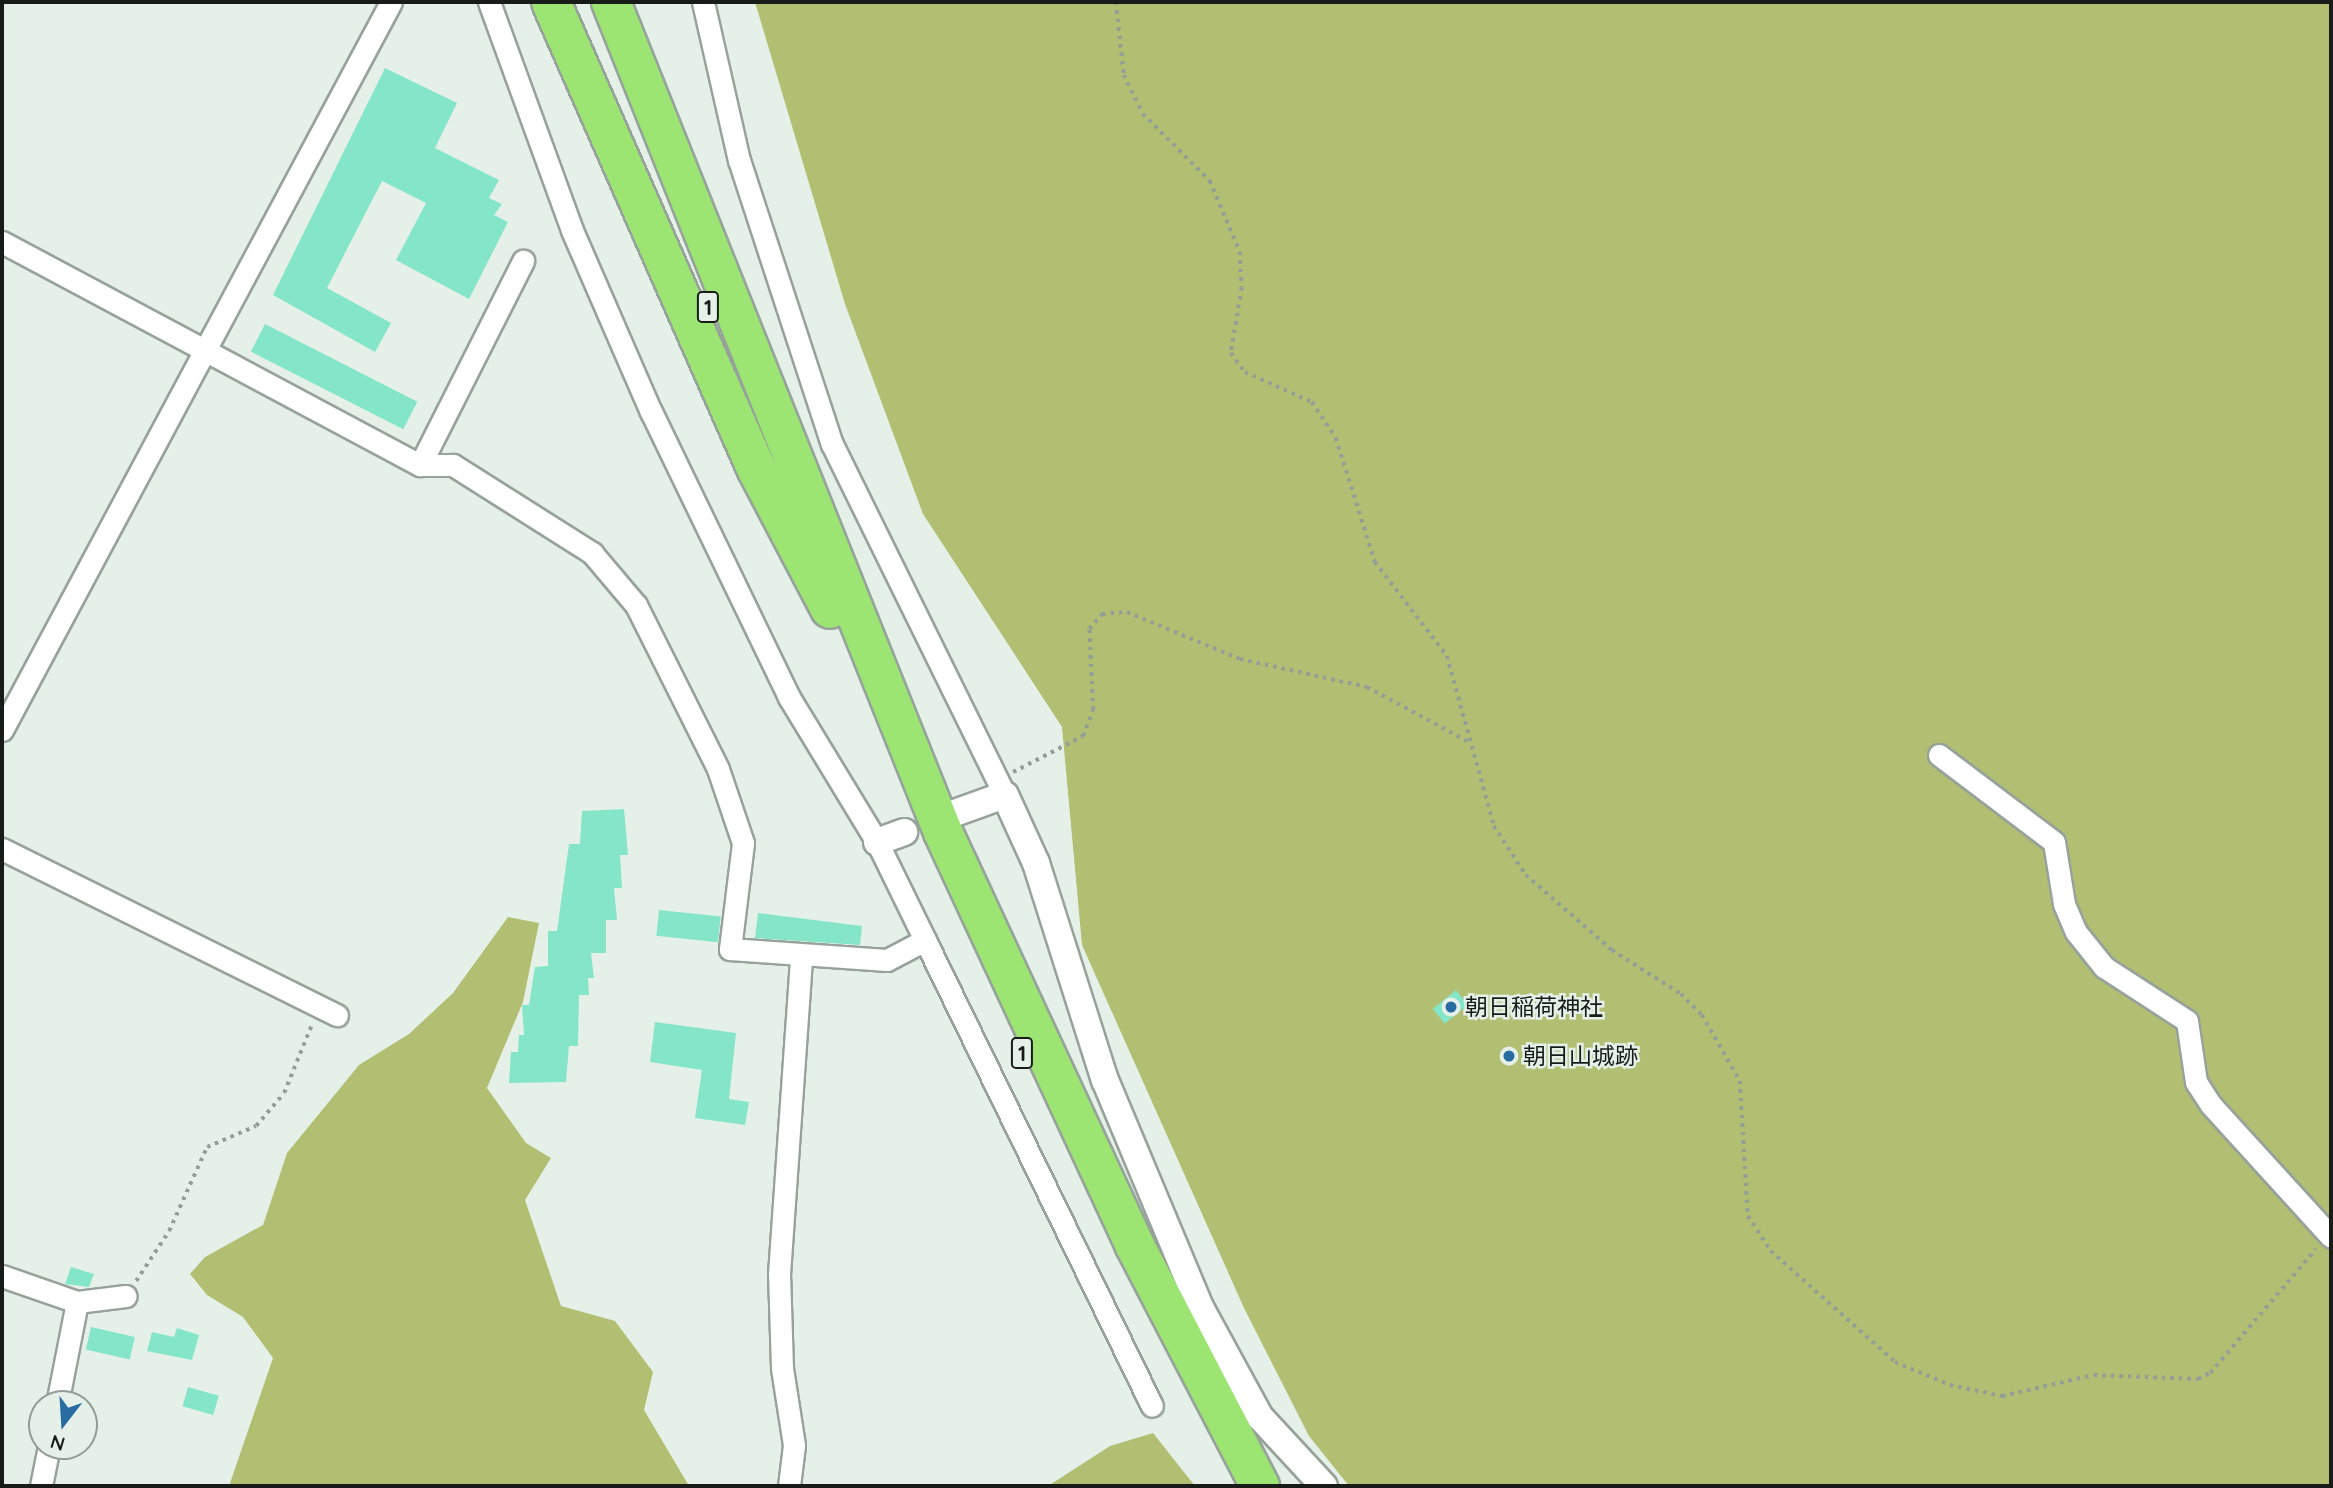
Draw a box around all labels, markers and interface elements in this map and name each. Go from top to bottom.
road number: 1 [696,290,720,324]
place label: 朝日稲荷神社 [1465,993,1603,1021]
marker: 朝日稲荷神社 [1443,999,1459,1015]
road number: 1 [1010,1036,1034,1070]
place label: 朝日山城跡 [1523,1042,1638,1070]
marker: 朝日山城跡 [1501,1048,1517,1064]
north arrow [28,1390,98,1460]
text: N [47,1430,68,1457]

